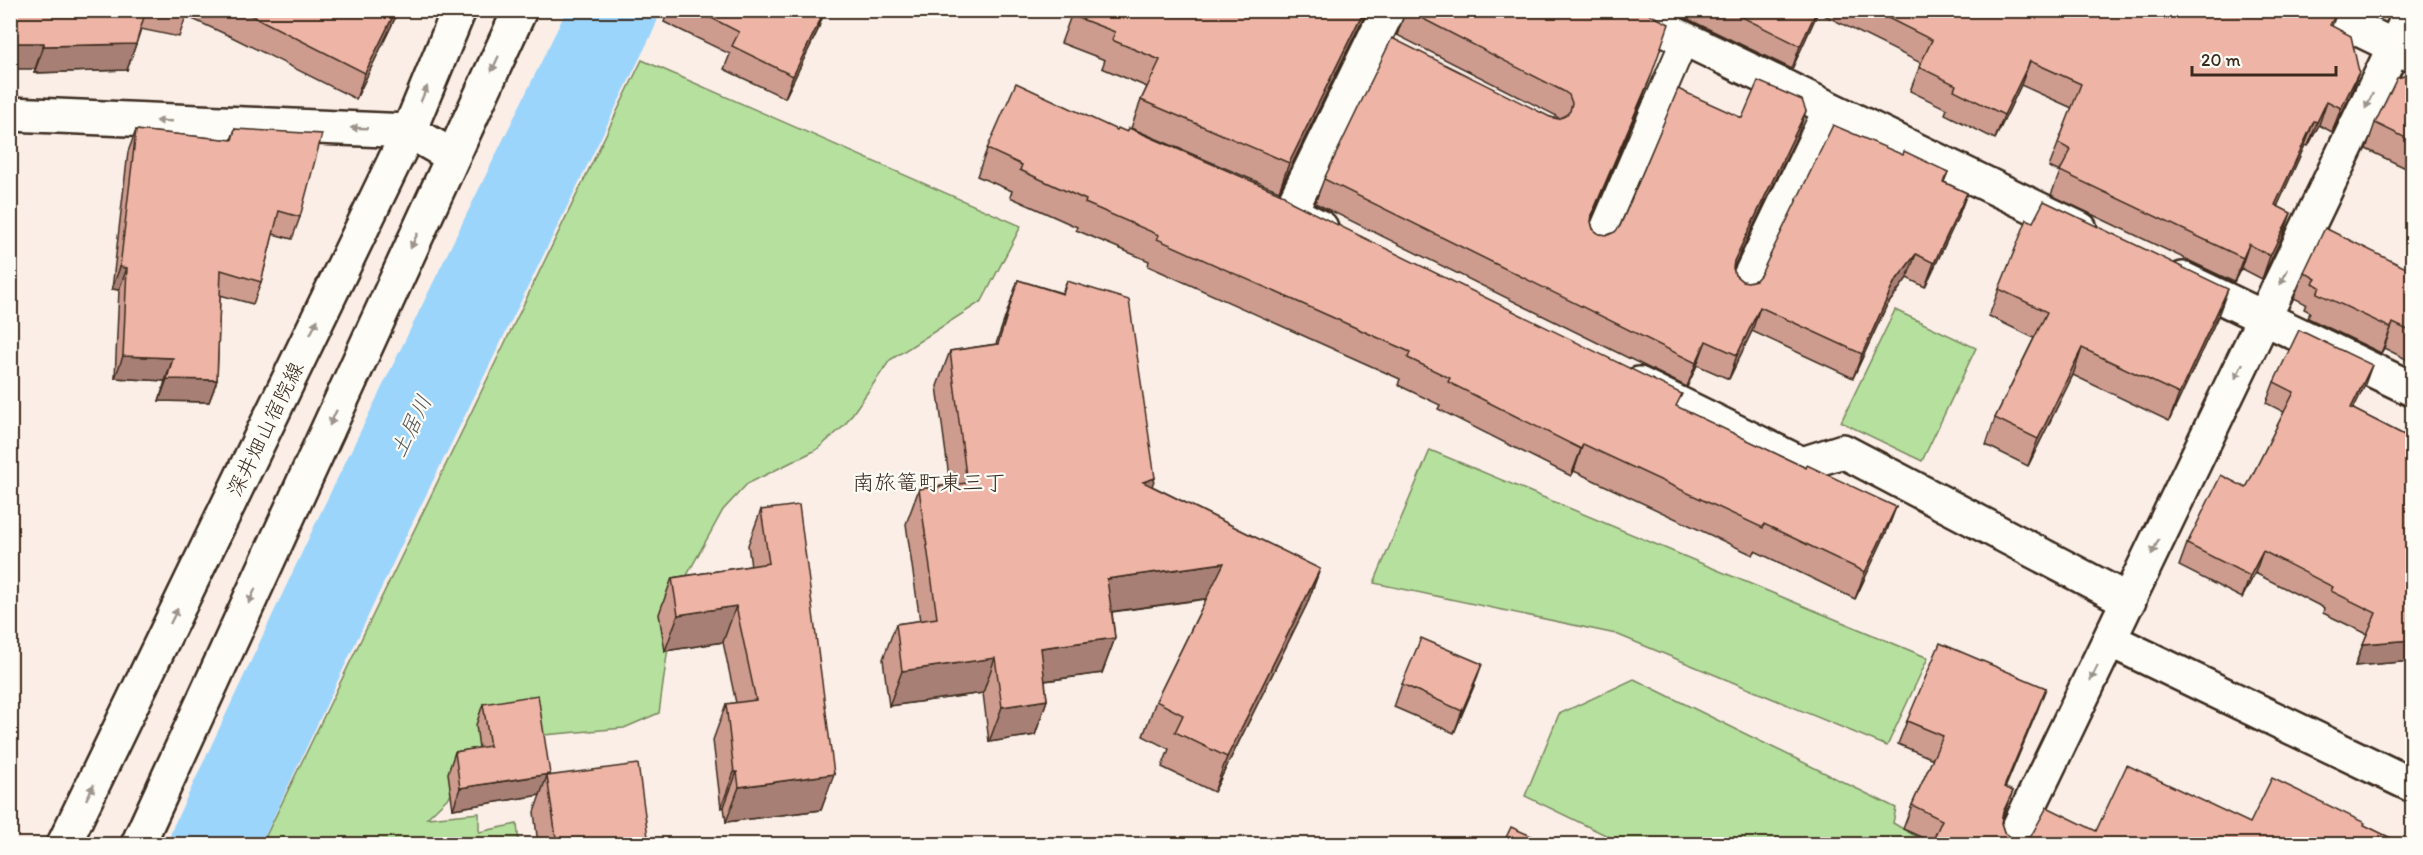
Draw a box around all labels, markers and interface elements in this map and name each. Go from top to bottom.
scale bar [2192,39,2336,77]
text: 20 m [2201,49,2241,71]
one-way arrow [490,55,500,73]
one-way arrow [420,85,429,103]
one-way arrow [2364,93,2373,110]
one-way arrow [154,116,173,125]
one-way arrow [349,124,368,133]
one-way arrow [409,232,418,249]
one-way arrow [2280,268,2289,285]
one-way arrow [309,319,318,336]
street label: 深井畑山宿院線 [222,357,308,501]
one-way arrow [2234,362,2244,379]
water label: 土居川 [384,390,438,462]
one-way arrow [328,410,337,427]
district label: 南旅篭町東三丁 [852,469,1006,496]
one-way arrow [2150,538,2159,555]
one-way arrow [247,587,256,604]
one-way arrow [170,608,179,625]
one-way arrow [2089,664,2098,681]
one-way arrow [85,783,94,800]

